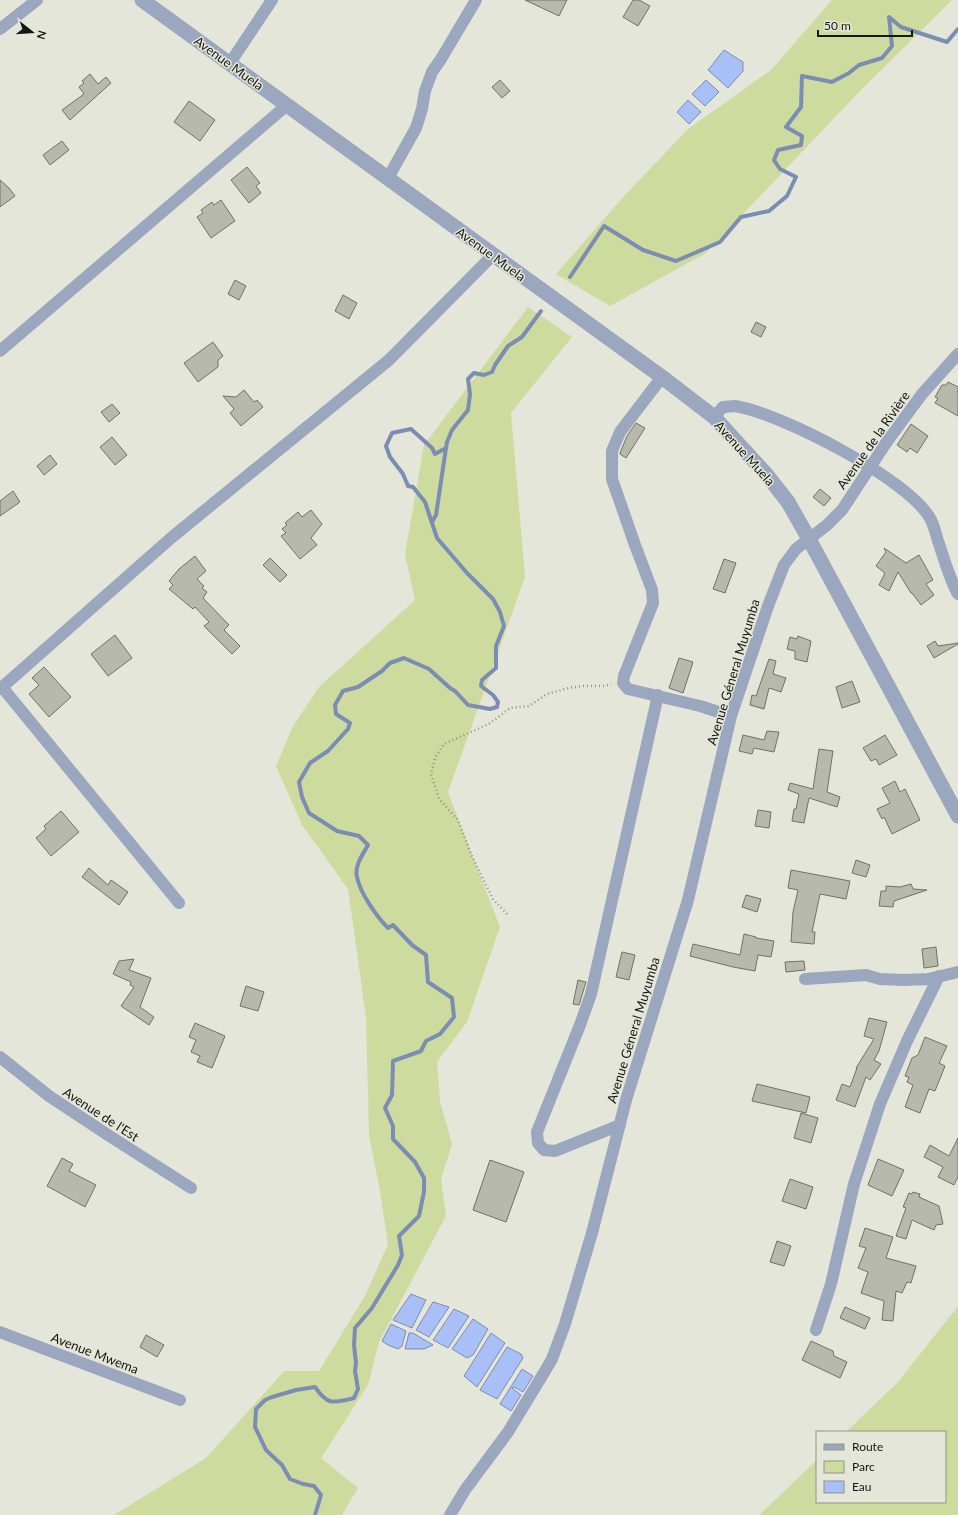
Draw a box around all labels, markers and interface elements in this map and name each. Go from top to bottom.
north arrow [12,12,52,52]
scale bar [818,12,912,38]
text: 50 m [824,18,851,33]
text: N [35,29,49,41]
street label: Avenue Muela [191,32,267,94]
street label: Avenue Muela [453,223,529,285]
street label: Avenue de la Rivière [833,388,913,492]
street label: Avenue Muela [712,417,778,489]
street label: Avenue Géneral Muyumba [703,597,763,747]
street label: Avenue Géneral Muyumba [603,955,663,1105]
street label: Avenue de l'Est [60,1084,142,1145]
street label: Avenue Mwema [49,1329,141,1377]
legend [816,1431,946,1503]
text: Route [852,1439,883,1454]
text: Parc [852,1459,875,1474]
text: Eau [852,1479,872,1494]

